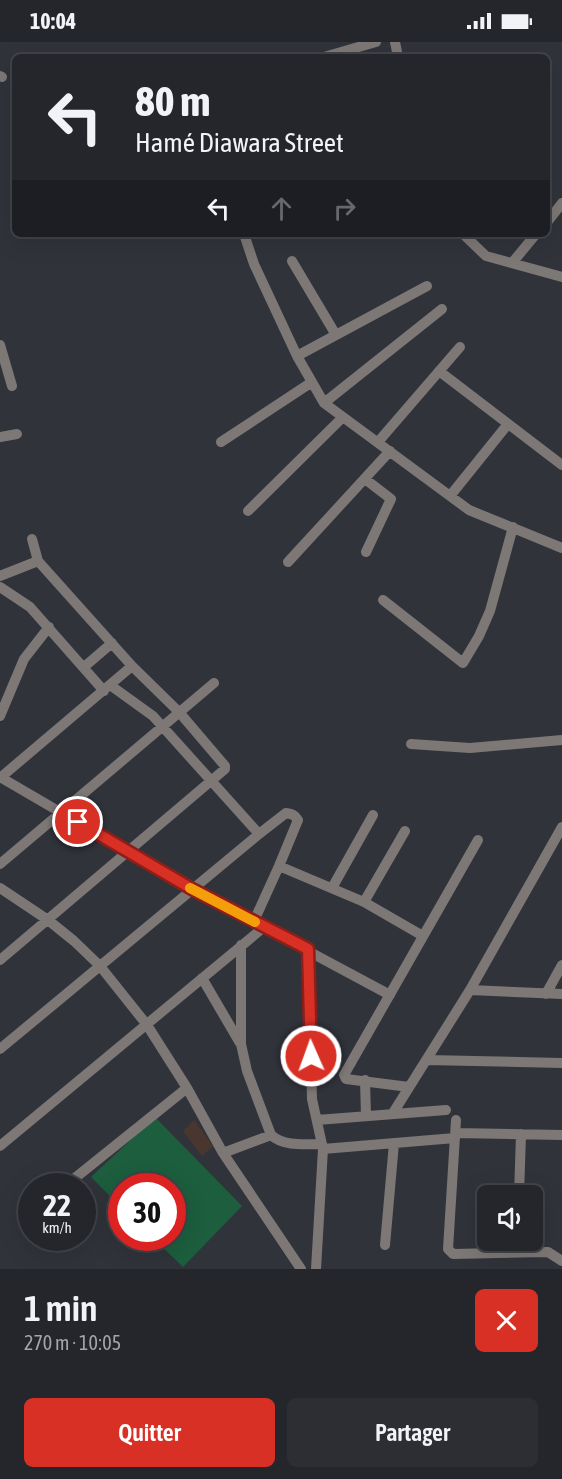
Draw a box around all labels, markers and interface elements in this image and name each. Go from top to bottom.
text: 10:04 [30,8,76,34]
text: 80 m [135,77,210,125]
icon: left [36,78,114,156]
text: Hamé Diawara Street [135,127,344,158]
icon: left [202,192,235,225]
icon: ahead [265,192,298,225]
icon: right [328,192,361,225]
pin [52,796,103,847]
icon: arrive [61,805,94,838]
position arrow [279,1024,343,1088]
speed limit sign: 30 [108,1173,186,1251]
map controls [477,1185,543,1251]
button: sound [477,1185,543,1251]
text: 22 [43,1188,71,1222]
text: km/h [42,1219,72,1236]
text: 1 min [24,1287,98,1329]
button: close [475,1289,538,1352]
text: 270 m · 10:05 [24,1331,121,1354]
button: Quitter [24,1398,275,1467]
button: Partager [287,1398,538,1467]

